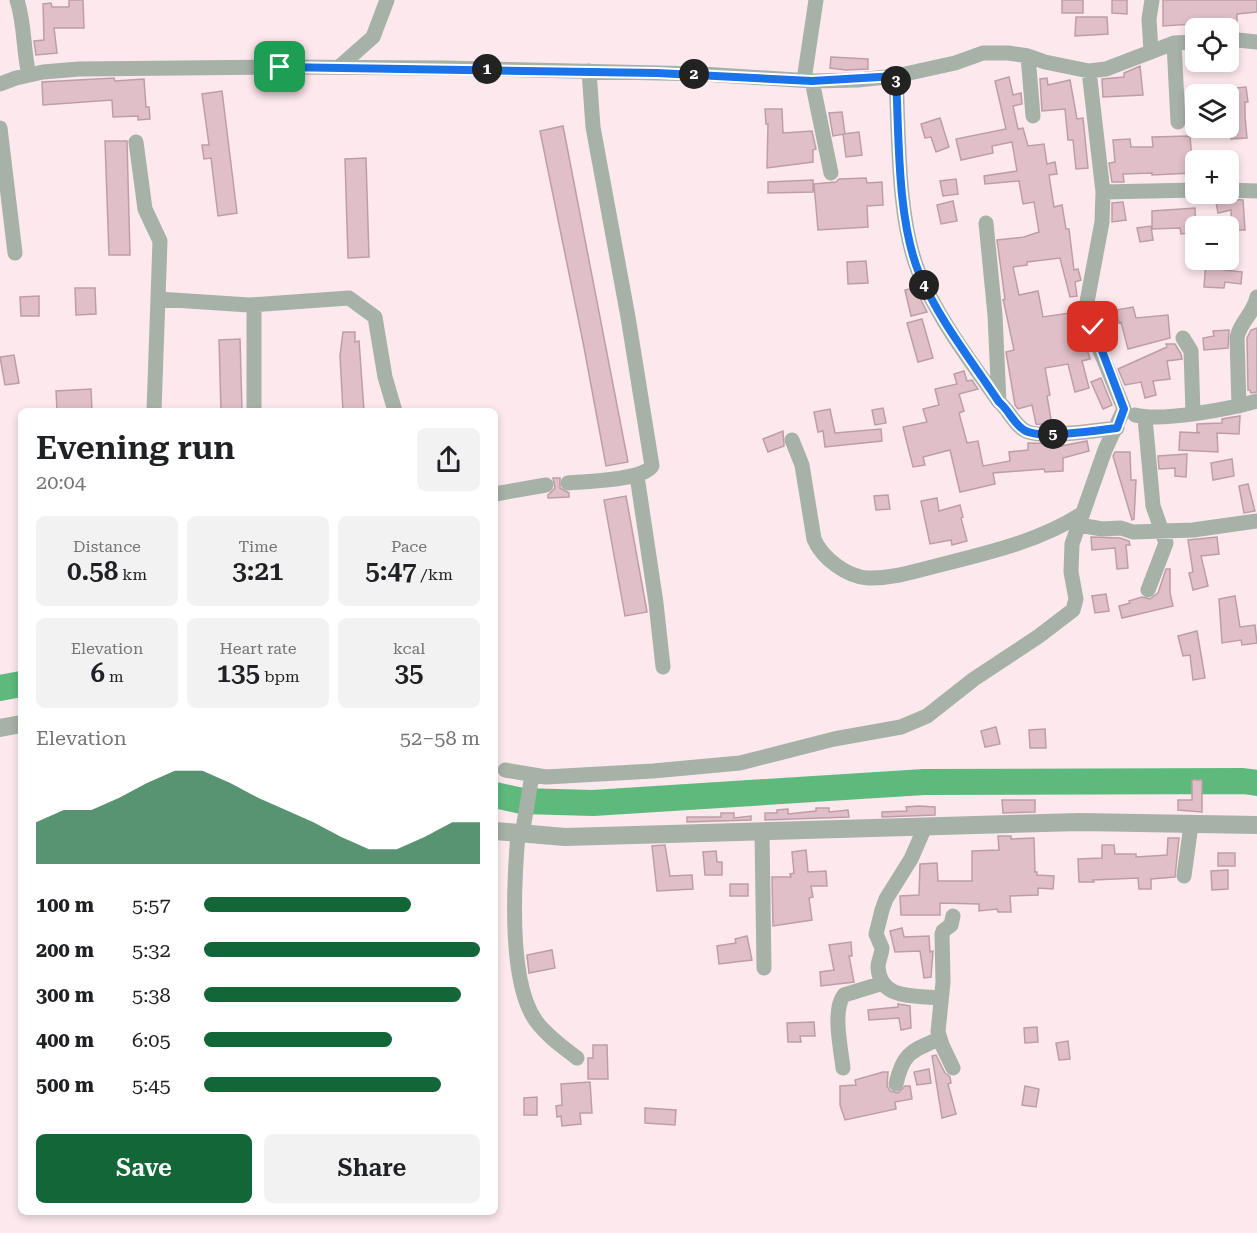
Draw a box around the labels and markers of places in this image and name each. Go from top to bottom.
pin [254,41,305,92]
pin: 1 [472,54,502,84]
pin: 2 [679,59,709,89]
pin: 3 [881,66,911,96]
pin: 4 [909,270,939,300]
pin [1067,301,1118,352]
pin: 5 [1038,419,1068,449]

